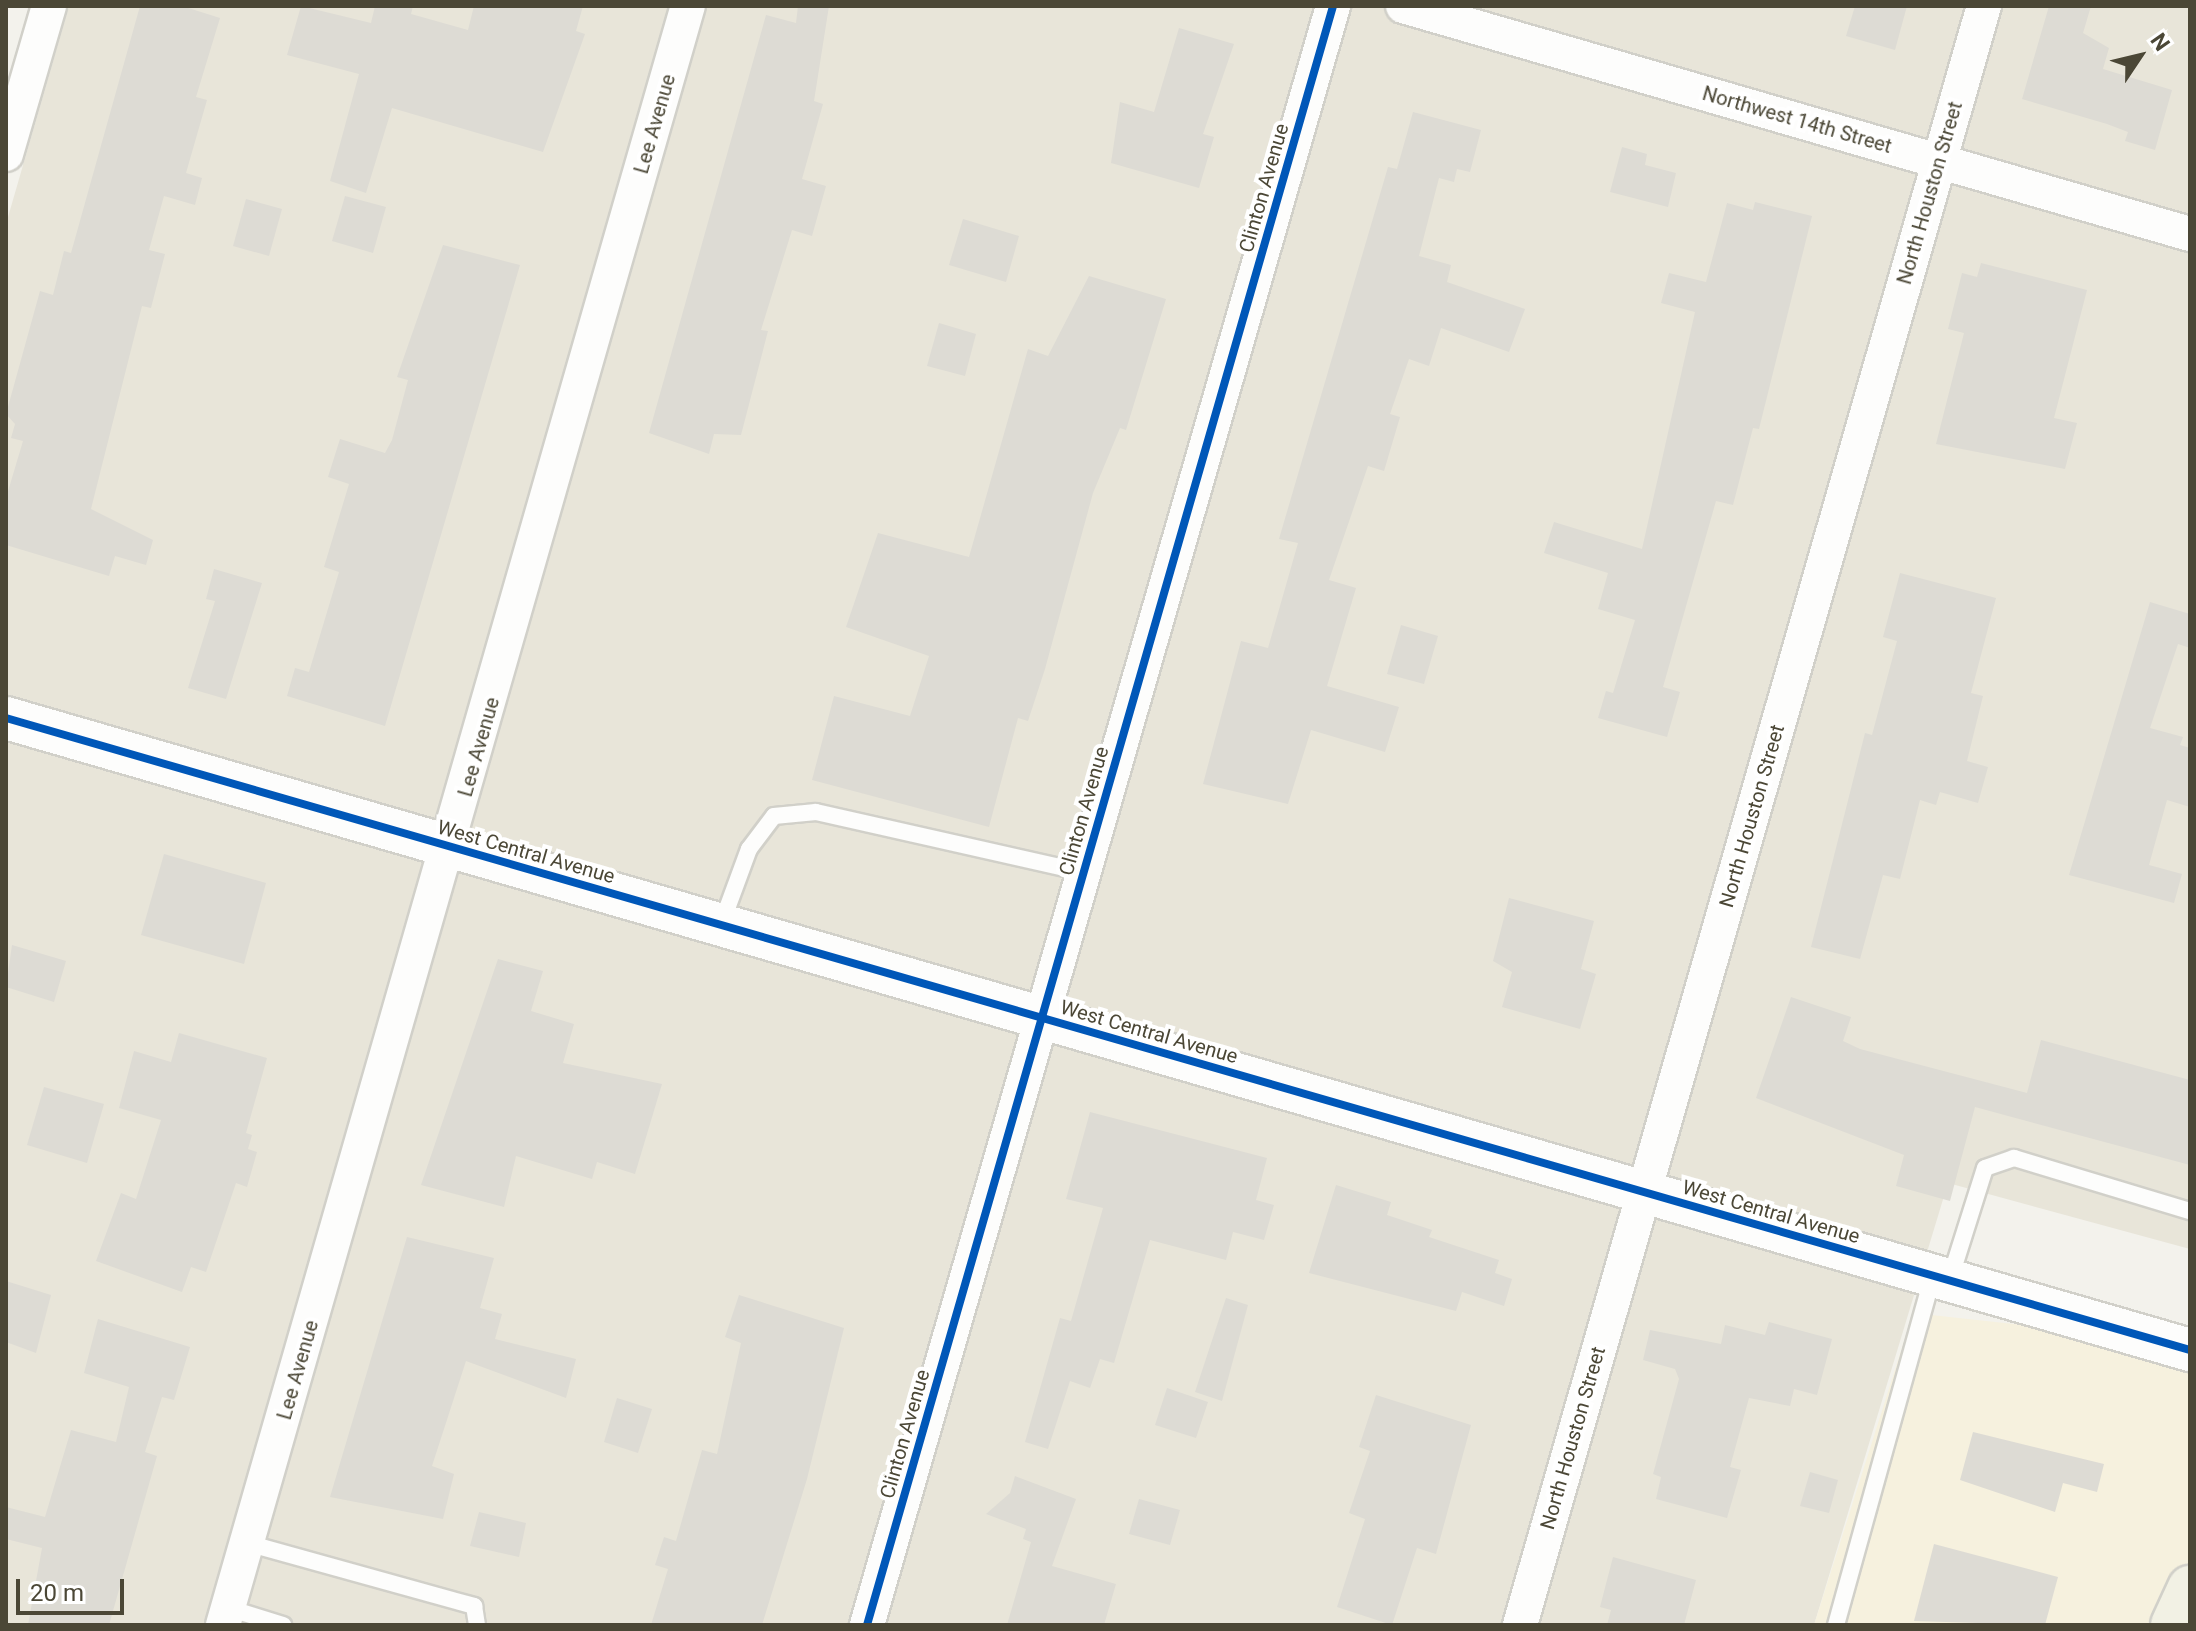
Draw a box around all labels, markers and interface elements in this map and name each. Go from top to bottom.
north arrow [2100,16,2180,96]
text: N [2145,28,2175,55]
street label: Lee Avenue [629,72,681,176]
street label: Northwest 14th Street [1700,81,1894,159]
street label: North Houston Street [1892,99,1968,287]
street label: Clinton Avenue [1234,121,1294,255]
street label: Lee Avenue [453,695,505,799]
street label: North Houston Street [1714,722,1790,910]
street label: Clinton Avenue [1054,744,1114,878]
street label: West Central Avenue [434,815,618,889]
street label: West Central Avenue [1057,995,1241,1069]
street label: West Central Avenue [1679,1175,1863,1249]
street label: Lee Avenue [272,1318,324,1422]
street label: North Houston Street [1535,1344,1611,1532]
street label: Clinton Avenue [875,1367,935,1501]
scale bar [20,1563,128,1613]
text: 20 m [30,1579,84,1607]

